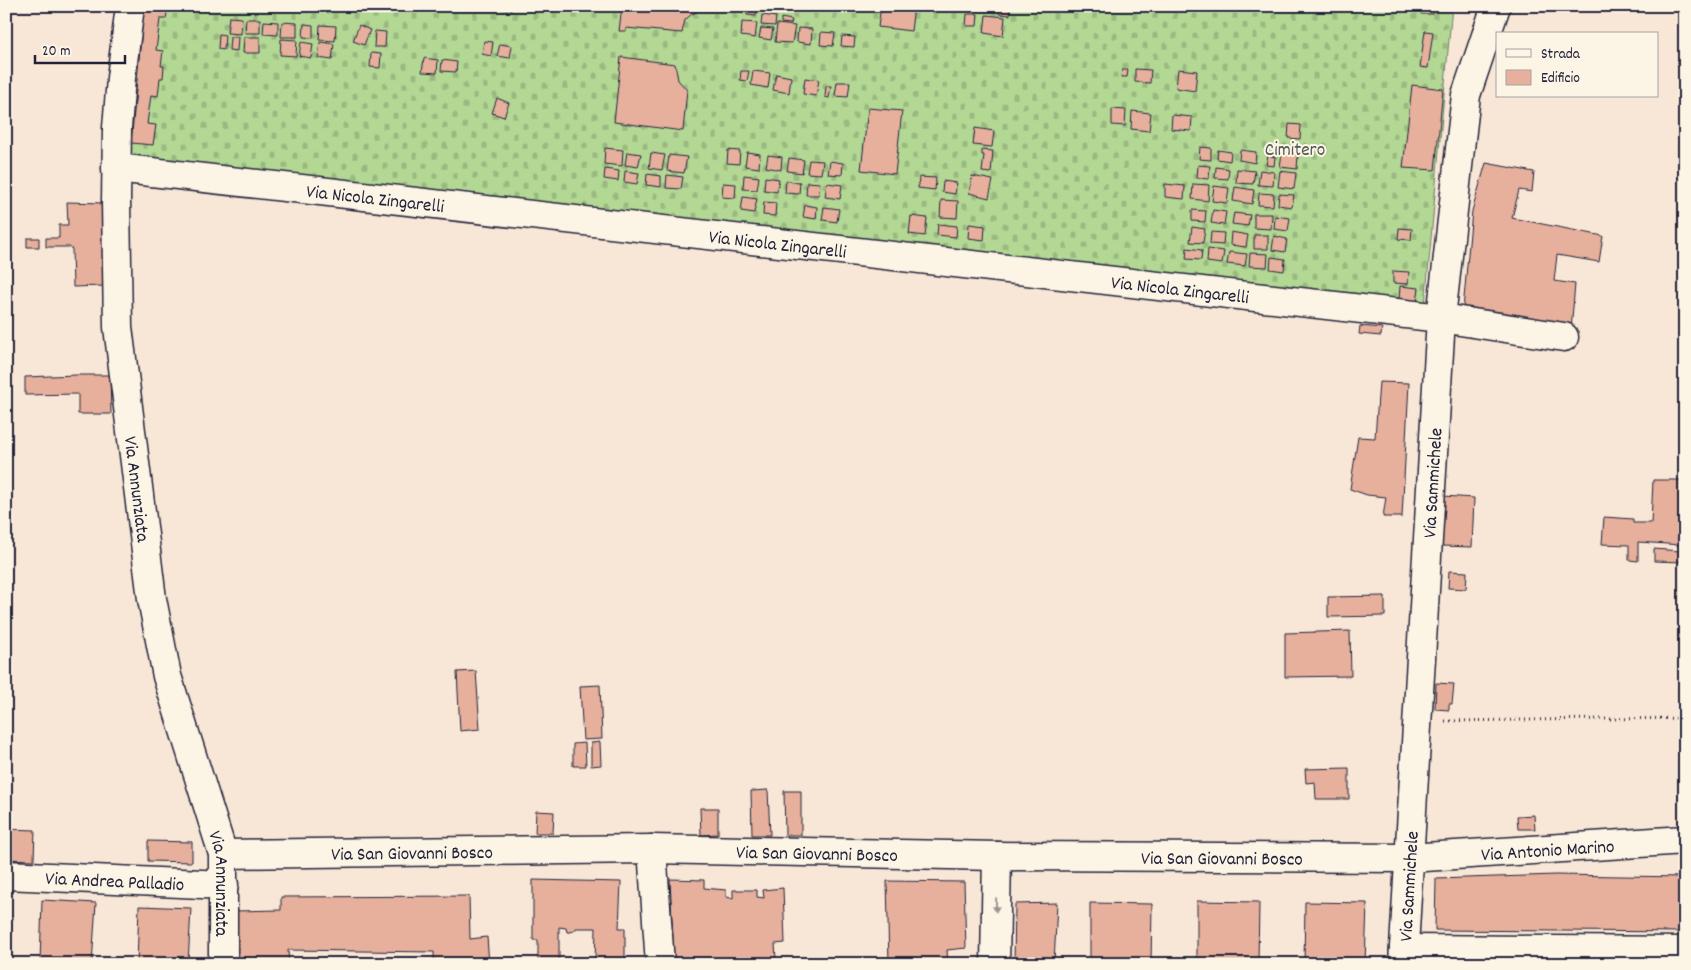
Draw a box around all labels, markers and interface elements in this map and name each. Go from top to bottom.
scale bar [35,32,125,64]
legend [1496,32,1658,98]
text: 20 m [42,41,70,63]
text: Strada [1541,44,1581,66]
text: Edificio [1541,68,1580,90]
park label: Cimitero [1265,138,1325,165]
street label: Via Nicola Zingarelli [305,180,446,222]
street label: Via Nicola Zingarelli [707,225,848,268]
street label: Via Nicola Zingarelli [1109,271,1251,313]
street label: Via Sammichele [1418,427,1452,539]
street label: Via Annunziata [115,435,155,545]
street label: Via Annunziata [200,828,233,937]
street label: Via Sammichele [1394,830,1428,942]
street label: Via Antonio Marino [1480,835,1615,870]
street label: Via San Giovanni Bosco [331,841,493,870]
street label: Via San Giovanni Bosco [736,841,898,871]
street label: Via San Giovanni Bosco [1141,847,1303,874]
street label: Via Andrea Palladio [45,867,185,900]
one-way arrow [992,897,1000,913]

